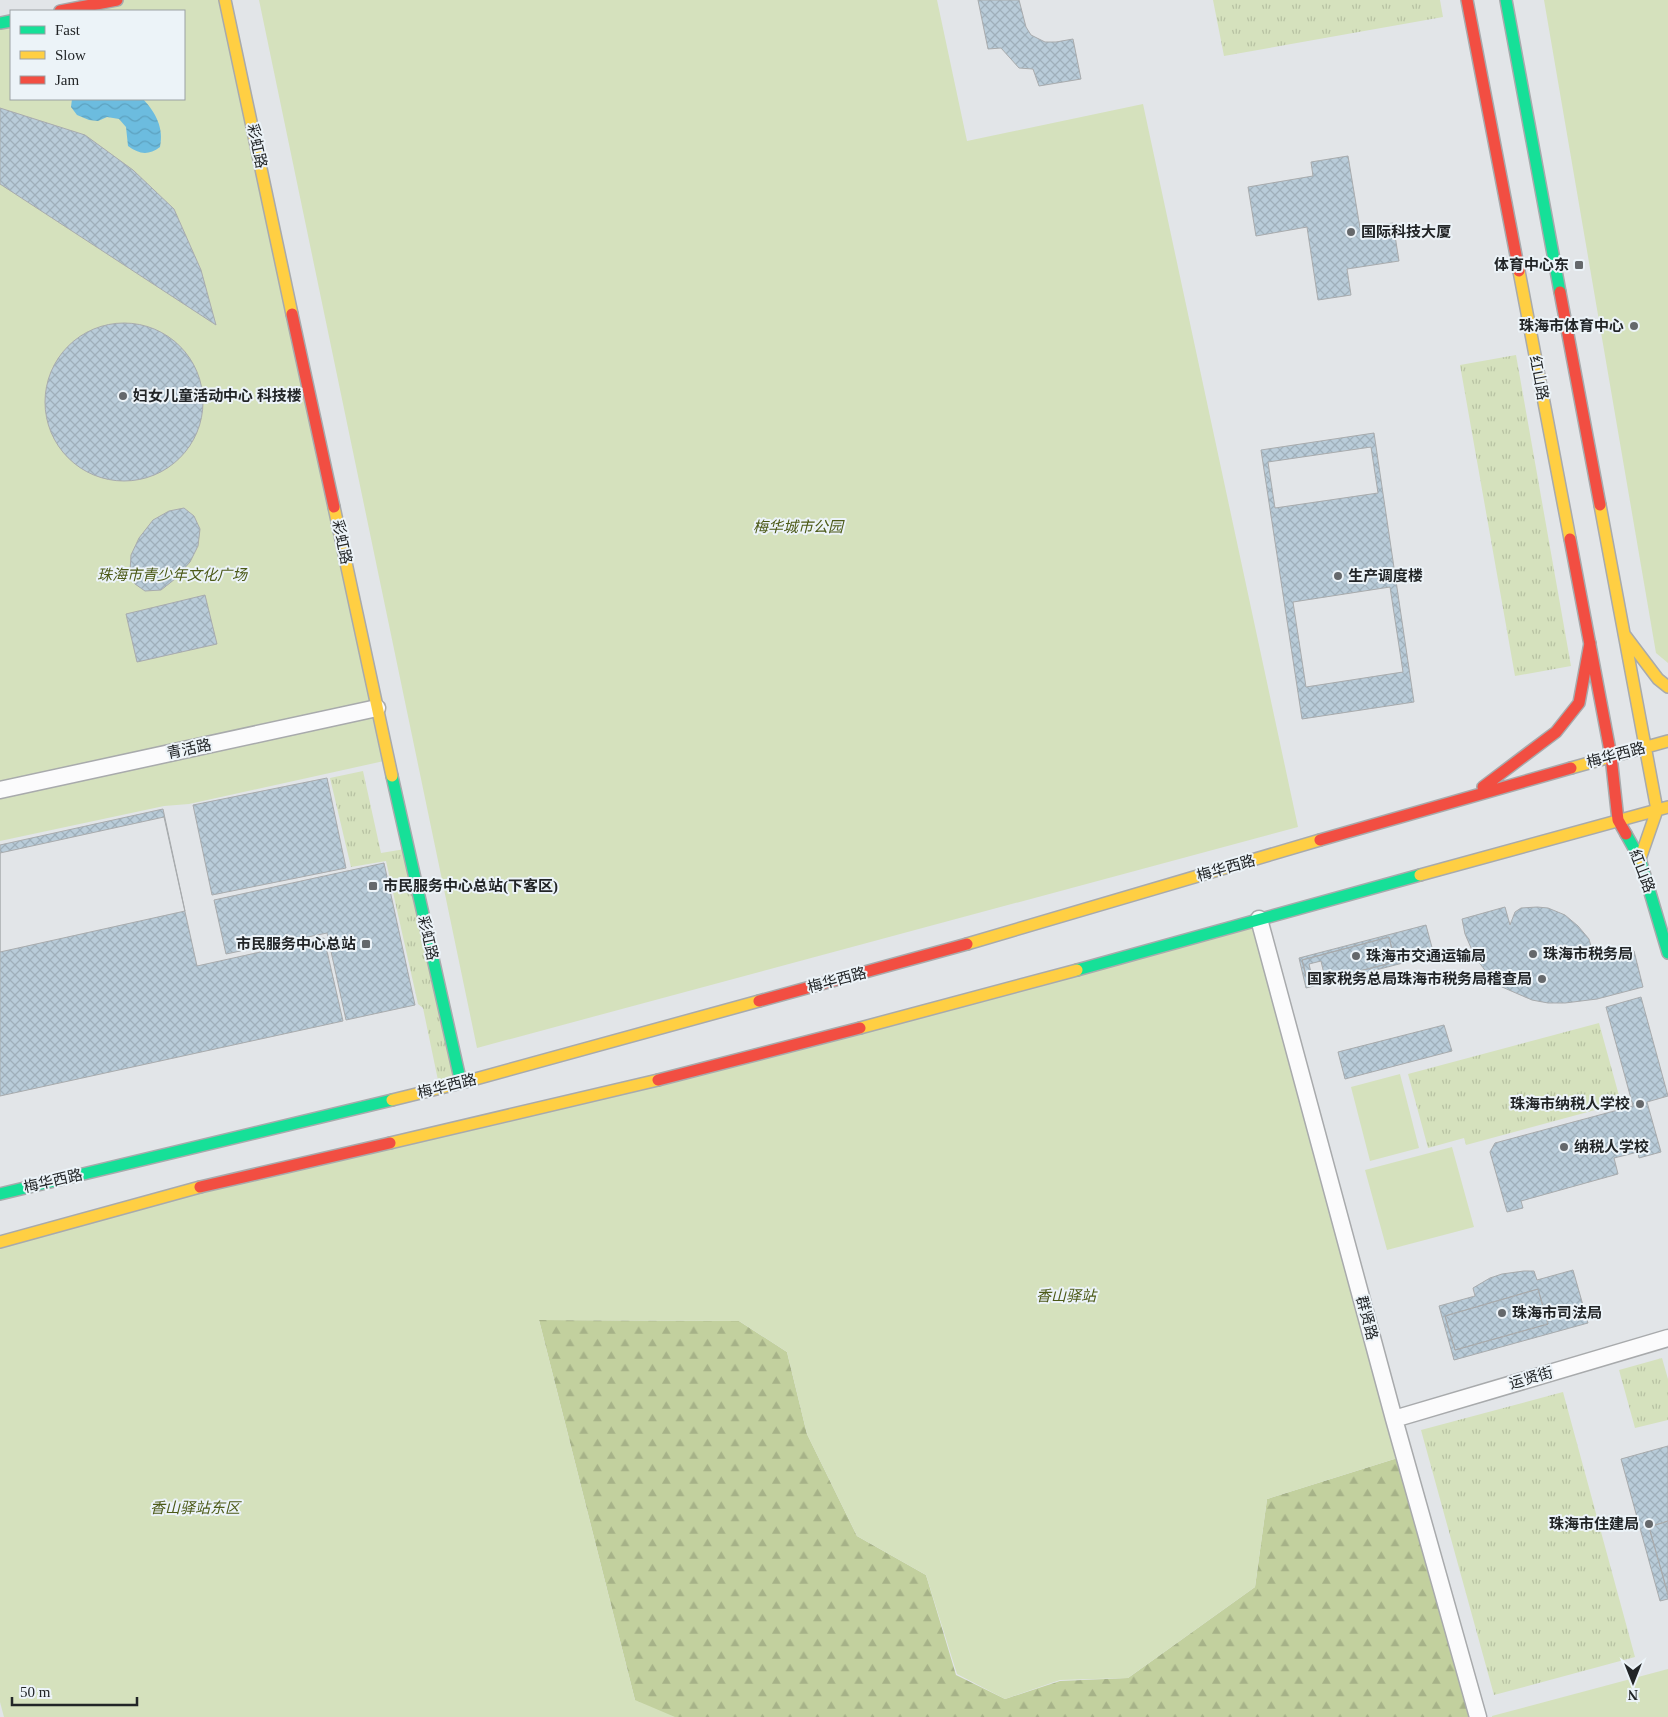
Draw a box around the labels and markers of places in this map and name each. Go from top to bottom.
place label: 国际科技大厦 [1361,224,1451,240]
marker: 国际科技大厦 [1345,226,1357,238]
place label: 体育中心东 [1494,257,1569,273]
marker: 体育中心东 [1573,259,1585,271]
place label: 珠海市体育中心 [1519,318,1624,334]
marker: 珠海市体育中心 [1628,320,1640,332]
place label: 妇女儿童活动中心 科技楼 [133,387,302,404]
marker: 妇女儿童活动中心 科技楼 [117,390,129,402]
place label: 生产调度楼 [1348,567,1423,584]
marker: 生产调度楼 [1332,570,1344,582]
place label: 市民服务中心总站(下客区) [383,878,558,895]
marker: 市民服务中心总站(下客区) [367,880,379,892]
place label: 市民服务中心总站 [236,936,356,952]
marker: 市民服务中心总站 [360,938,372,950]
place label: 珠海市税务局 [1543,946,1633,962]
place label: 珠海市交通运输局 [1366,948,1486,964]
marker: 珠海市税务局 [1527,948,1539,960]
marker: 珠海市交通运输局 [1350,950,1362,962]
place label: 国家税务总局珠海市税务局稽查局 [1307,970,1532,987]
marker: 国家税务总局珠海市税务局稽查局 [1536,973,1548,985]
place label: 珠海市纳税人学校 [1510,1095,1630,1112]
marker: 珠海市纳税人学校 [1634,1098,1646,1110]
place label: 纳税人学校 [1574,1138,1649,1155]
marker: 纳税人学校 [1558,1141,1570,1153]
place label: 珠海市司法局 [1512,1305,1602,1321]
marker: 珠海市司法局 [1496,1307,1508,1319]
place label: 珠海市住建局 [1549,1516,1639,1532]
marker: 珠海市住建局 [1643,1518,1655,1530]

